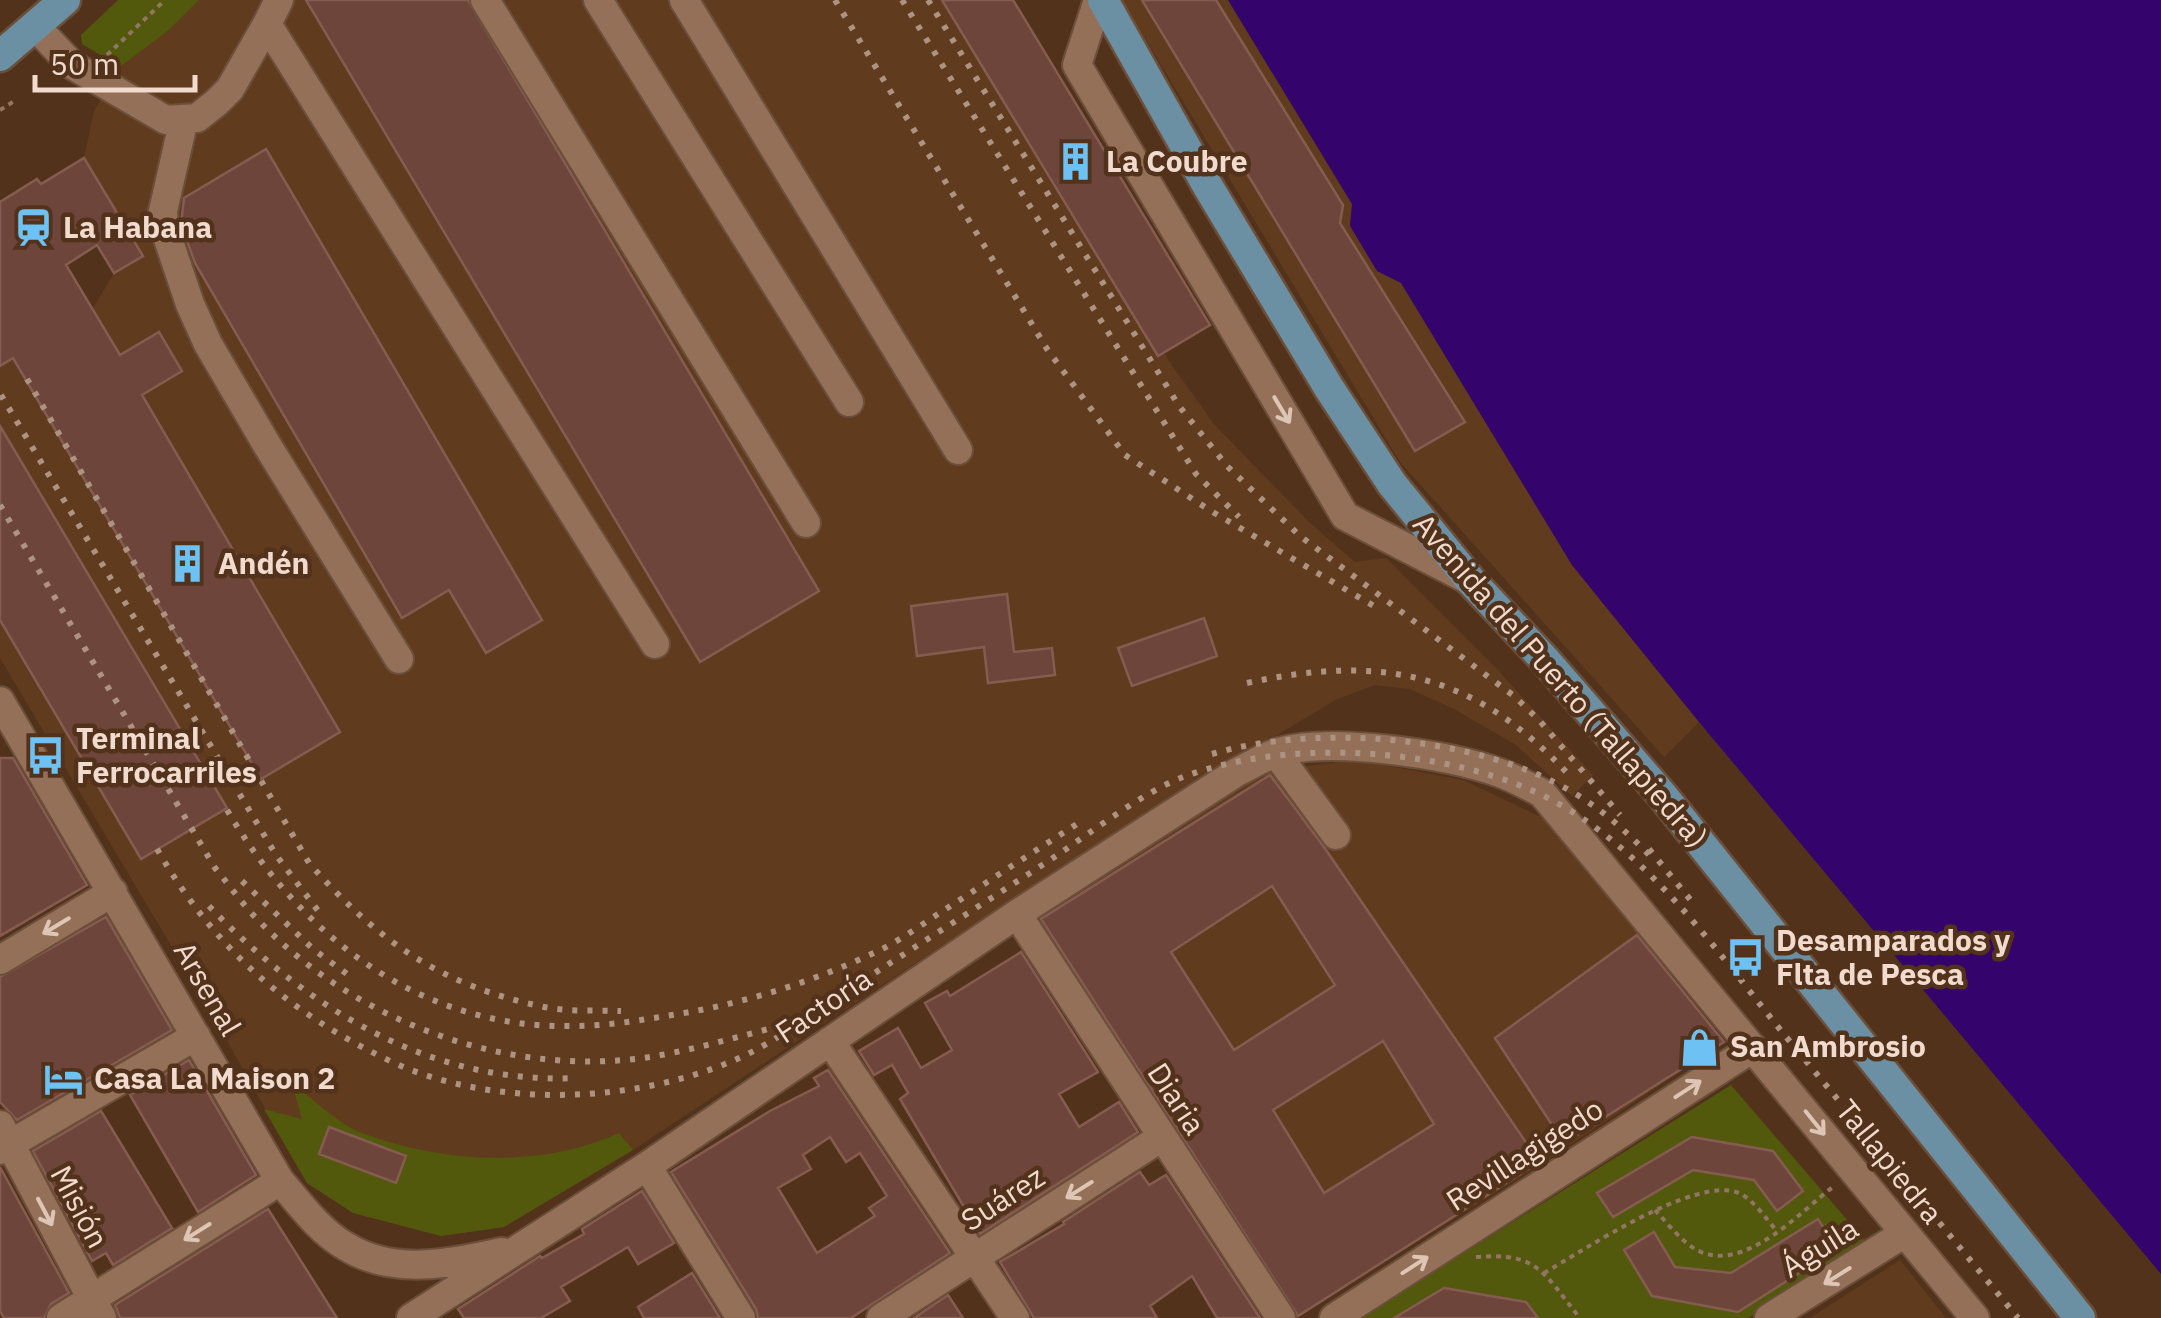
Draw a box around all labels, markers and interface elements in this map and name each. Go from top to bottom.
scale bar [35,30,195,92]
text: 50 m [50,44,119,83]
building icon: La Coubre [1055,141,1097,183]
place label: La Coubre [1106,141,1248,180]
station icon: La Habana [12,207,54,249]
place label: La Habana [63,207,212,246]
one-way arrow [1272,395,1292,424]
street label: Avenida del Puerto (Tallapiedra) [1405,505,1717,855]
building icon: Andén [167,543,209,585]
place label: Andén [218,543,309,582]
place label: Terminal Ferrocarriles [76,718,257,791]
bus stop icon: Terminal Ferrocarriles [25,735,67,777]
one-way arrow [42,916,71,936]
place label: Desamparados y Flta de Pesca [1776,920,2010,993]
street label: Arsenal [166,934,251,1042]
bus stop icon: Desamparados y Flta de Pesca [1725,937,1767,979]
street label: Factoría [767,958,879,1051]
shop icon: San Ambrosio [1679,1026,1721,1068]
place label: San Ambrosio [1730,1026,1926,1065]
street label: Diaria [1140,1055,1215,1142]
hotel icon: Casa La Maison 2 [43,1058,85,1100]
place label: Casa La Maison 2 [94,1058,335,1097]
one-way arrow [1674,1078,1702,1099]
street label: Revillagigedo [1438,1089,1610,1219]
street label: Tallapiedra [1828,1091,1952,1231]
one-way arrow [1804,1109,1825,1136]
street label: Suárez [953,1156,1051,1239]
street label: Misión [42,1158,118,1254]
one-way arrow [1066,1179,1094,1200]
one-way arrow [36,1196,55,1226]
street label: Águila [1773,1208,1865,1285]
one-way arrow [183,1222,212,1242]
one-way arrow [1400,1254,1429,1275]
one-way arrow [1823,1265,1852,1286]

